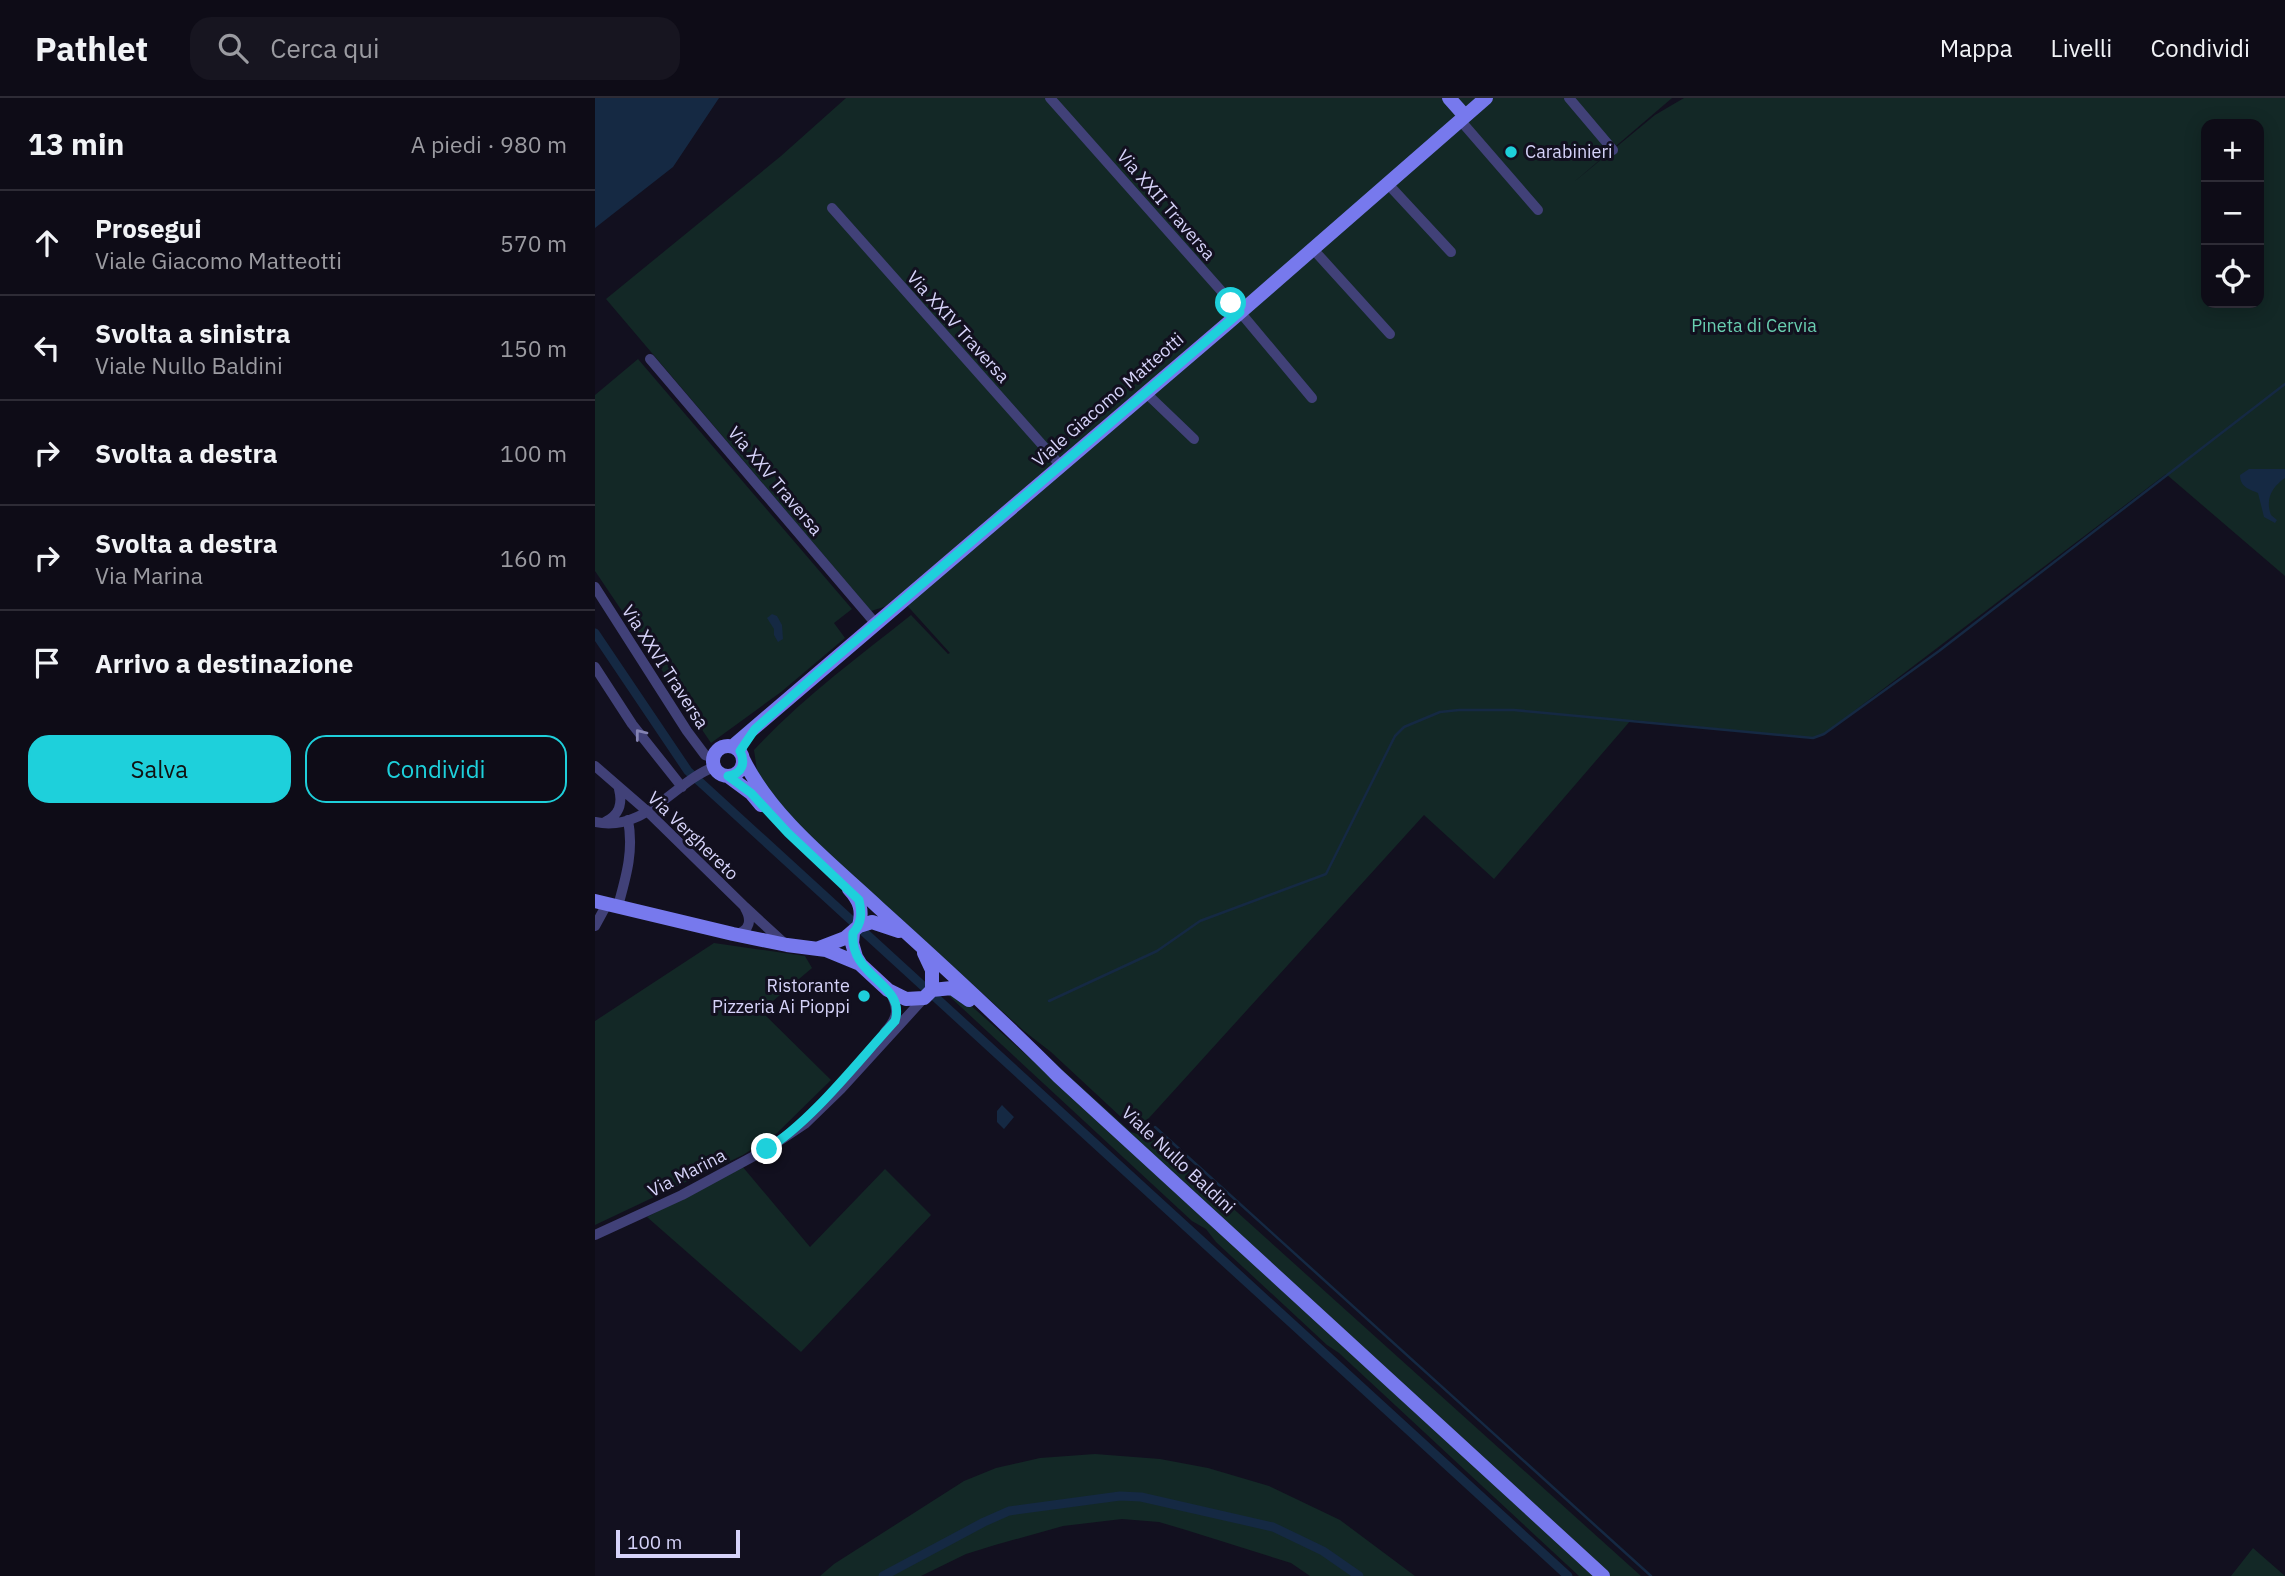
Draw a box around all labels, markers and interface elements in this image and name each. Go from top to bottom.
search box [190,17,680,80]
text: Pathlet [35,27,148,70]
icon: search [214,29,252,67]
text: Cerca qui [270,31,380,65]
text: Mappa [1940,32,2013,64]
text: Livelli [2051,32,2112,64]
text: Condividi [2150,32,2250,64]
map controls [2201,119,2264,308]
button: + [2201,119,2264,182]
text: 13 min [28,124,124,163]
text: A piedi · 980 m [411,129,567,159]
place label: Carabinieri [1525,140,1613,163]
marker: Carabinieri [1503,144,1519,160]
street label: Via XXII Traversa [1112,145,1221,265]
button: − [2201,182,2264,245]
text: Prosegui [95,211,202,245]
icon: ahead [28,224,66,262]
text: 570 m [500,228,567,258]
text: Viale Giacomo Matteotti [95,245,342,275]
button: locate [2201,245,2264,308]
street label: Via XXIV Traversa [902,266,1015,388]
route start [1215,287,1246,318]
park label: Pineta di Cervia [1691,314,1817,337]
text: Svolta a sinistra [95,316,291,350]
street label: Viale Giacomo Matteotti [1027,328,1188,472]
icon: left [28,329,66,367]
text: 150 m [500,333,567,363]
text: Viale Nullo Baldini [95,350,283,380]
street label: Via XXV Traversa [723,421,828,540]
icon: right [28,434,66,472]
text: Svolta a destra [95,436,277,470]
text: 100 m [500,438,567,468]
text: Svolta a destra [95,526,277,560]
icon: right [28,539,66,577]
text: 160 m [500,543,567,573]
text: Via Marina [95,560,203,590]
street label: Via XXVI Traversa [617,601,714,733]
icon: arrive [28,644,66,682]
text: Arrivo a destinazione [95,646,353,680]
one-way arrow [636,729,648,742]
button: Salva [28,735,291,803]
button: Condividi [305,735,567,803]
street label: Via Verghereto [643,786,744,885]
place label: Ristorante Pizzeria Ai Pioppi [712,974,850,1018]
marker: Ristorante Pizzeria Ai Pioppi [856,988,872,1004]
street label: Viale Nullo Baldini [1117,1101,1240,1218]
route end [751,1133,782,1164]
street label: Via Marina [644,1143,730,1202]
scale bar [616,1527,740,1559]
text: 100 m [627,1530,682,1554]

